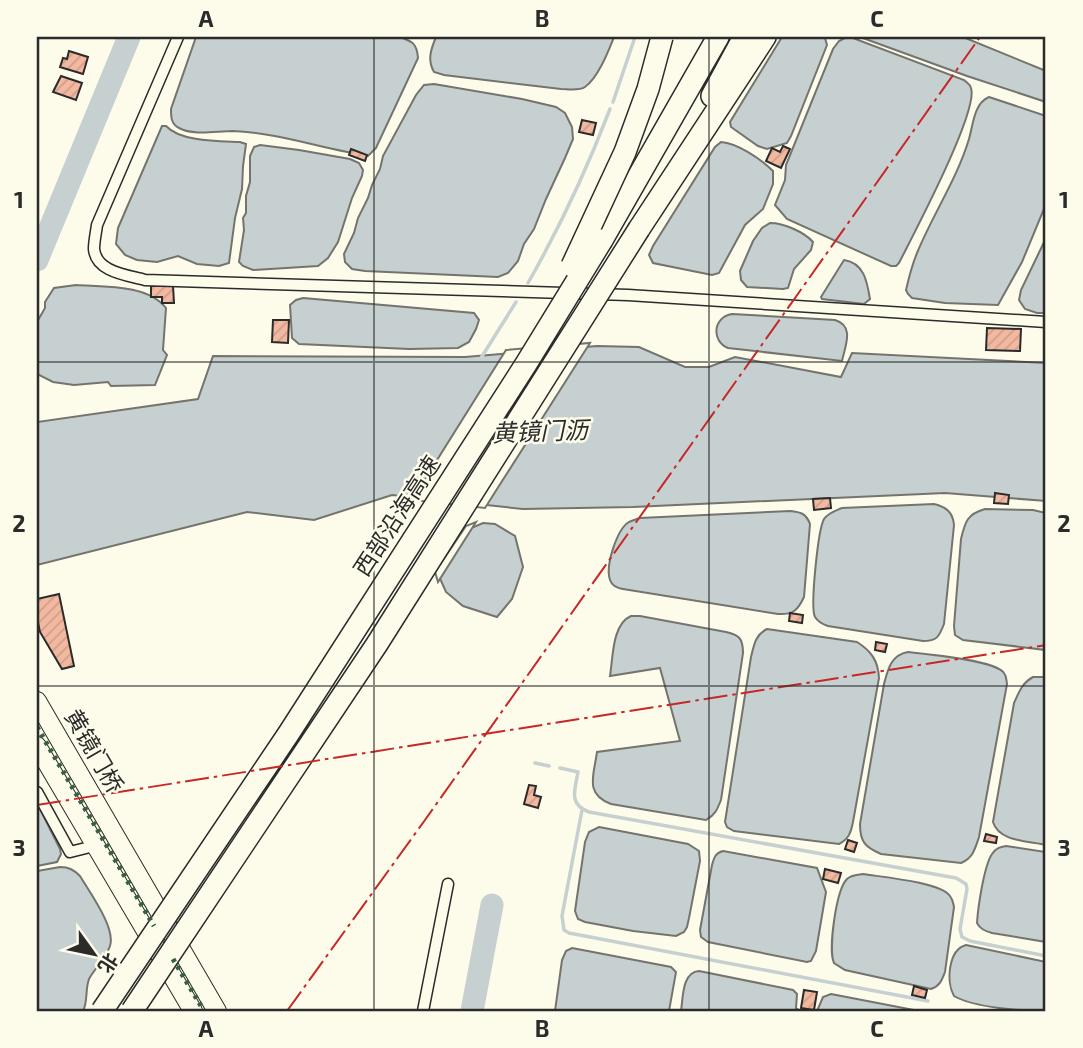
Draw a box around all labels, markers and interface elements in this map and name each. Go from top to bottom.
text: A [198,4,214,32]
text: B [535,4,549,32]
text: C [870,4,884,32]
text: 1 [14,185,24,213]
text: 1 [1059,185,1069,213]
water label: 黄镜门沥 [491,414,592,447]
street label: 西部沿海高速 [347,450,445,581]
text: 2 [12,509,26,537]
text: 2 [1057,509,1071,537]
street label: 黄镜门桥 [60,704,130,797]
text: 3 [12,833,26,861]
text: 3 [1057,833,1071,861]
north arrow [60,918,130,988]
text: 北 [94,949,123,978]
text: A [198,1014,214,1042]
text: B [535,1014,549,1042]
text: C [870,1014,884,1042]

